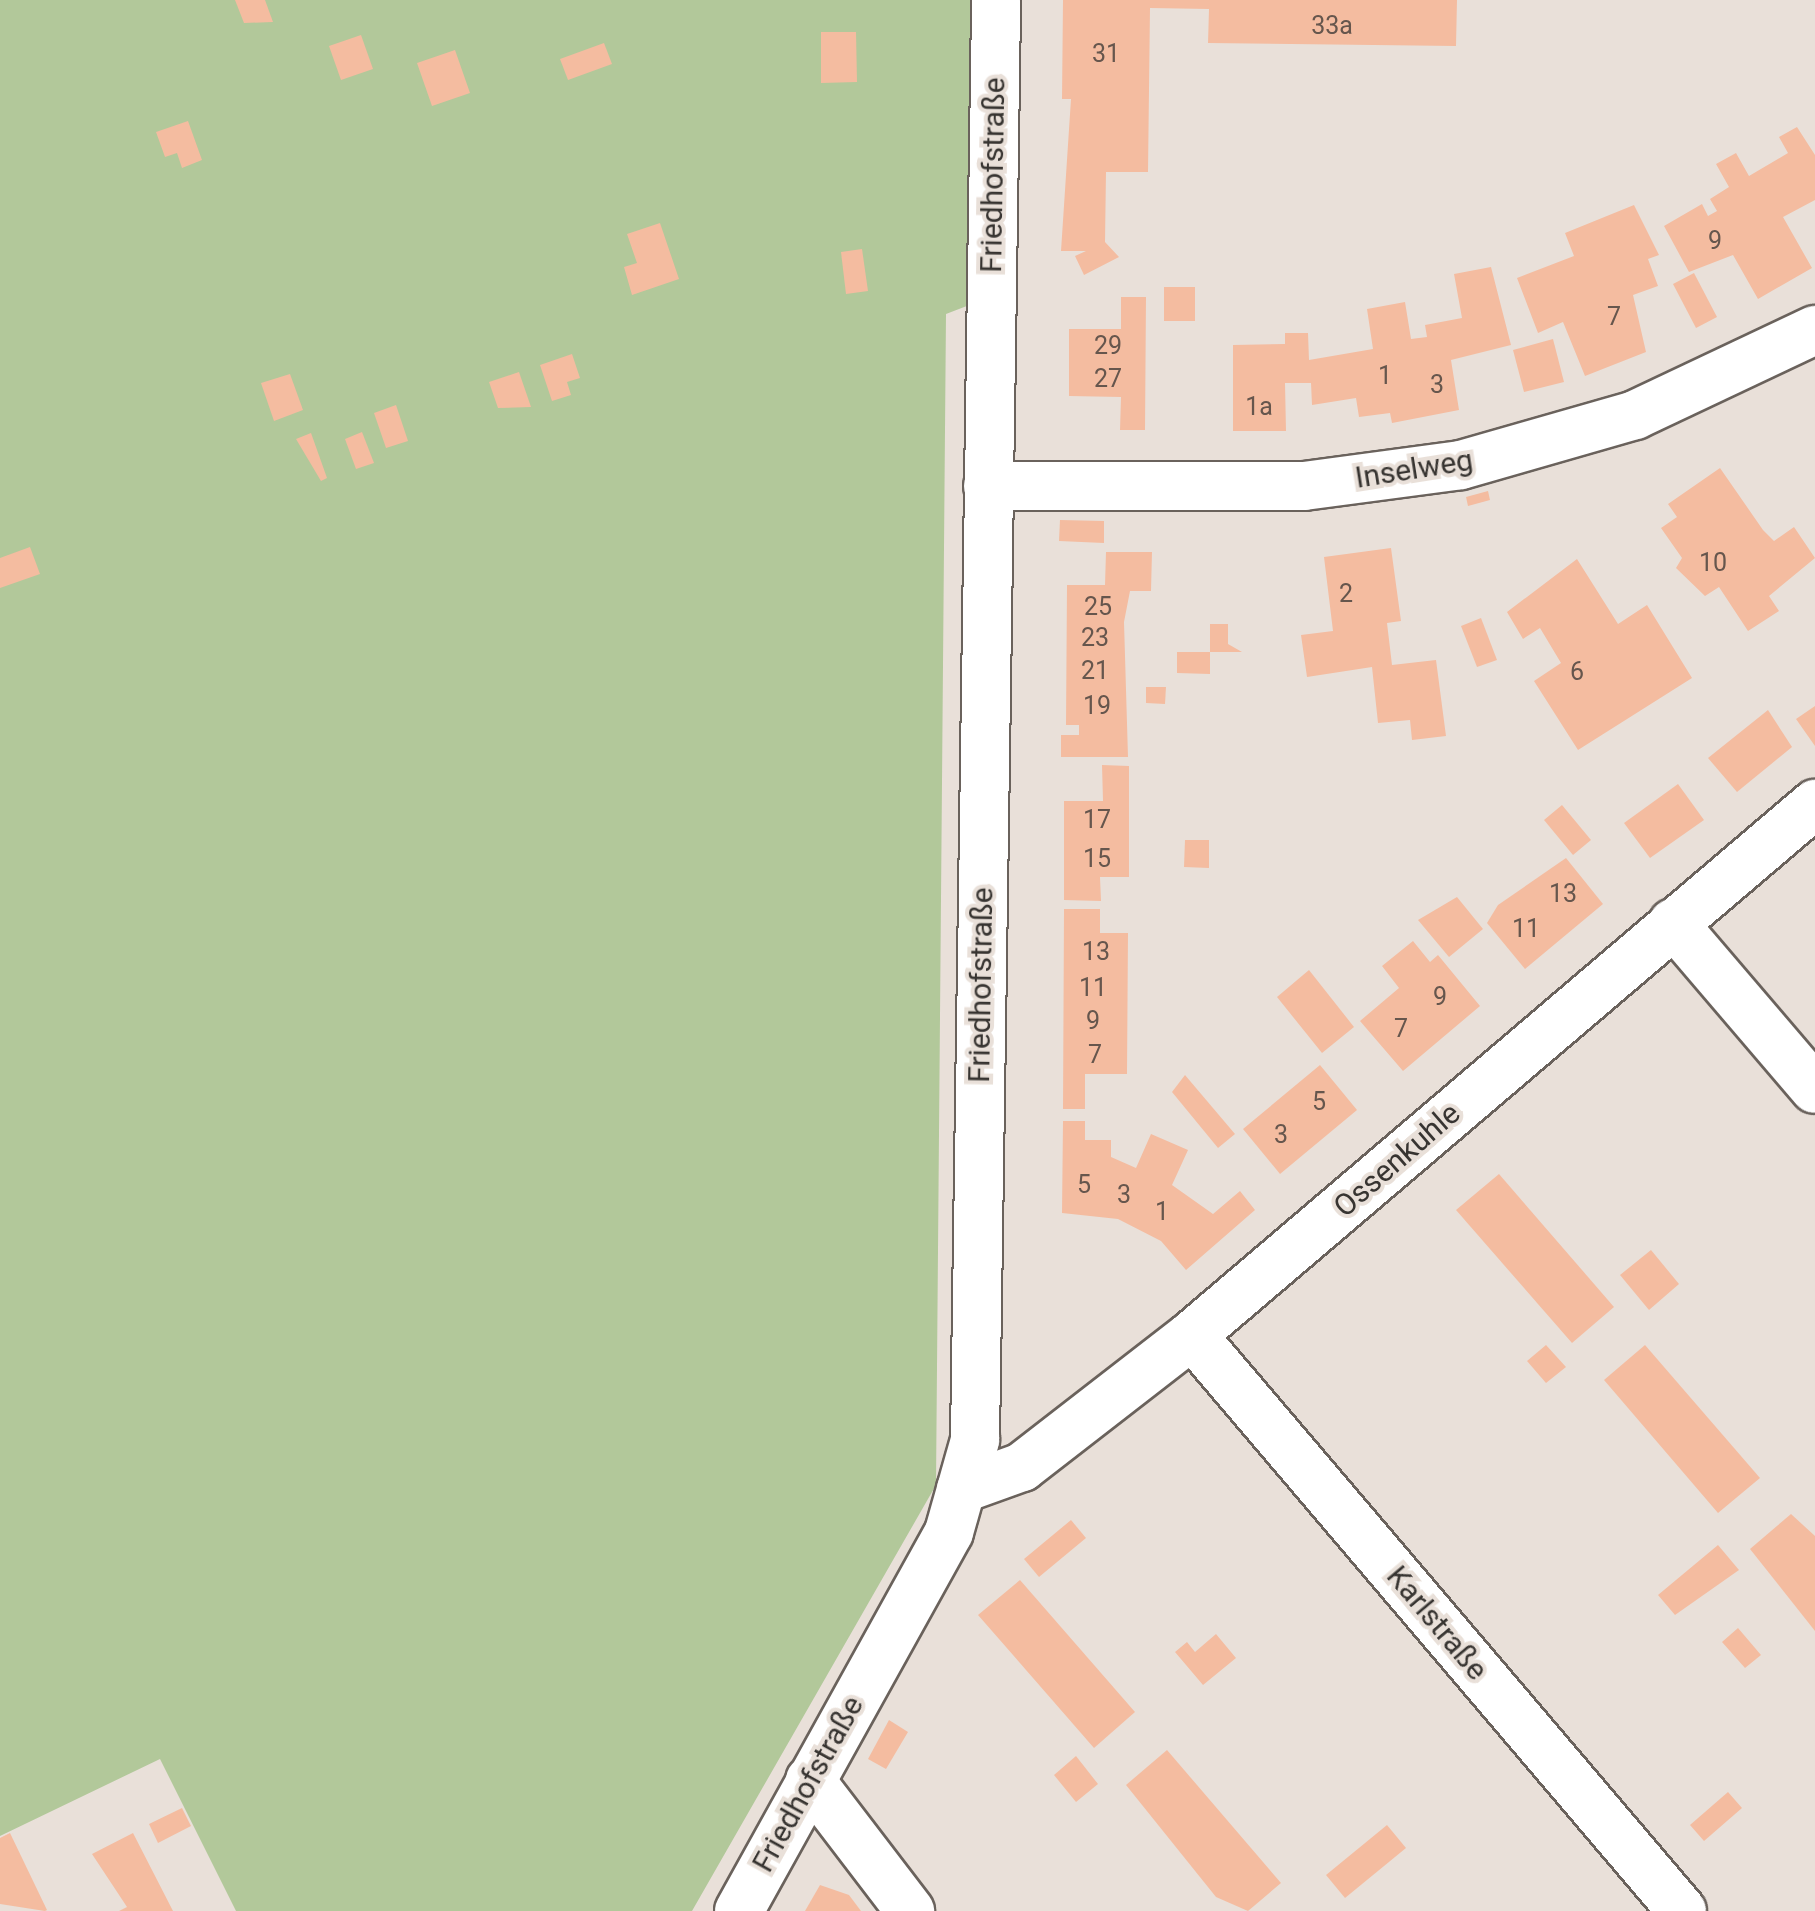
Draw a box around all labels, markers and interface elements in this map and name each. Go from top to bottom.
house number: 33a [1311,11,1353,41]
house number: 31 [1092,39,1120,69]
street label: Friedhofstraße [973,77,1013,273]
house number: 9 [1708,226,1722,256]
house number: 7 [1607,302,1621,332]
house number: 29 [1094,331,1122,361]
house number: 1 [1378,361,1392,391]
house number: 27 [1094,364,1122,394]
house number: 3 [1430,370,1444,400]
house number: 1a [1245,392,1273,422]
street label: Inselweg [1353,442,1475,496]
house number: 10 [1699,548,1727,578]
house number: 2 [1339,579,1353,609]
house number: 25 [1084,592,1112,622]
house number: 23 [1081,623,1109,653]
house number: 21 [1081,656,1109,686]
house number: 6 [1570,657,1584,687]
house number: 19 [1083,691,1111,721]
house number: 17 [1083,805,1111,835]
house number: 15 [1083,844,1111,874]
house number: 13 [1549,879,1577,909]
street label: Friedhofstraße [961,887,1001,1083]
house number: 11 [1512,914,1540,944]
house number: 13 [1082,937,1110,967]
house number: 11 [1079,973,1107,1003]
house number: 9 [1433,982,1447,1012]
house number: 9 [1086,1006,1100,1036]
house number: 7 [1394,1014,1408,1044]
house number: 7 [1088,1040,1102,1070]
house number: 5 [1312,1087,1326,1117]
street label: Ossenkuhle [1326,1095,1468,1225]
house number: 3 [1274,1120,1288,1150]
house number: 5 [1077,1170,1091,1200]
house number: 3 [1117,1180,1131,1210]
house number: 1 [1155,1197,1169,1227]
street label: Karlstraße [1379,1559,1495,1687]
street label: Friedhofstraße [745,1690,871,1878]

